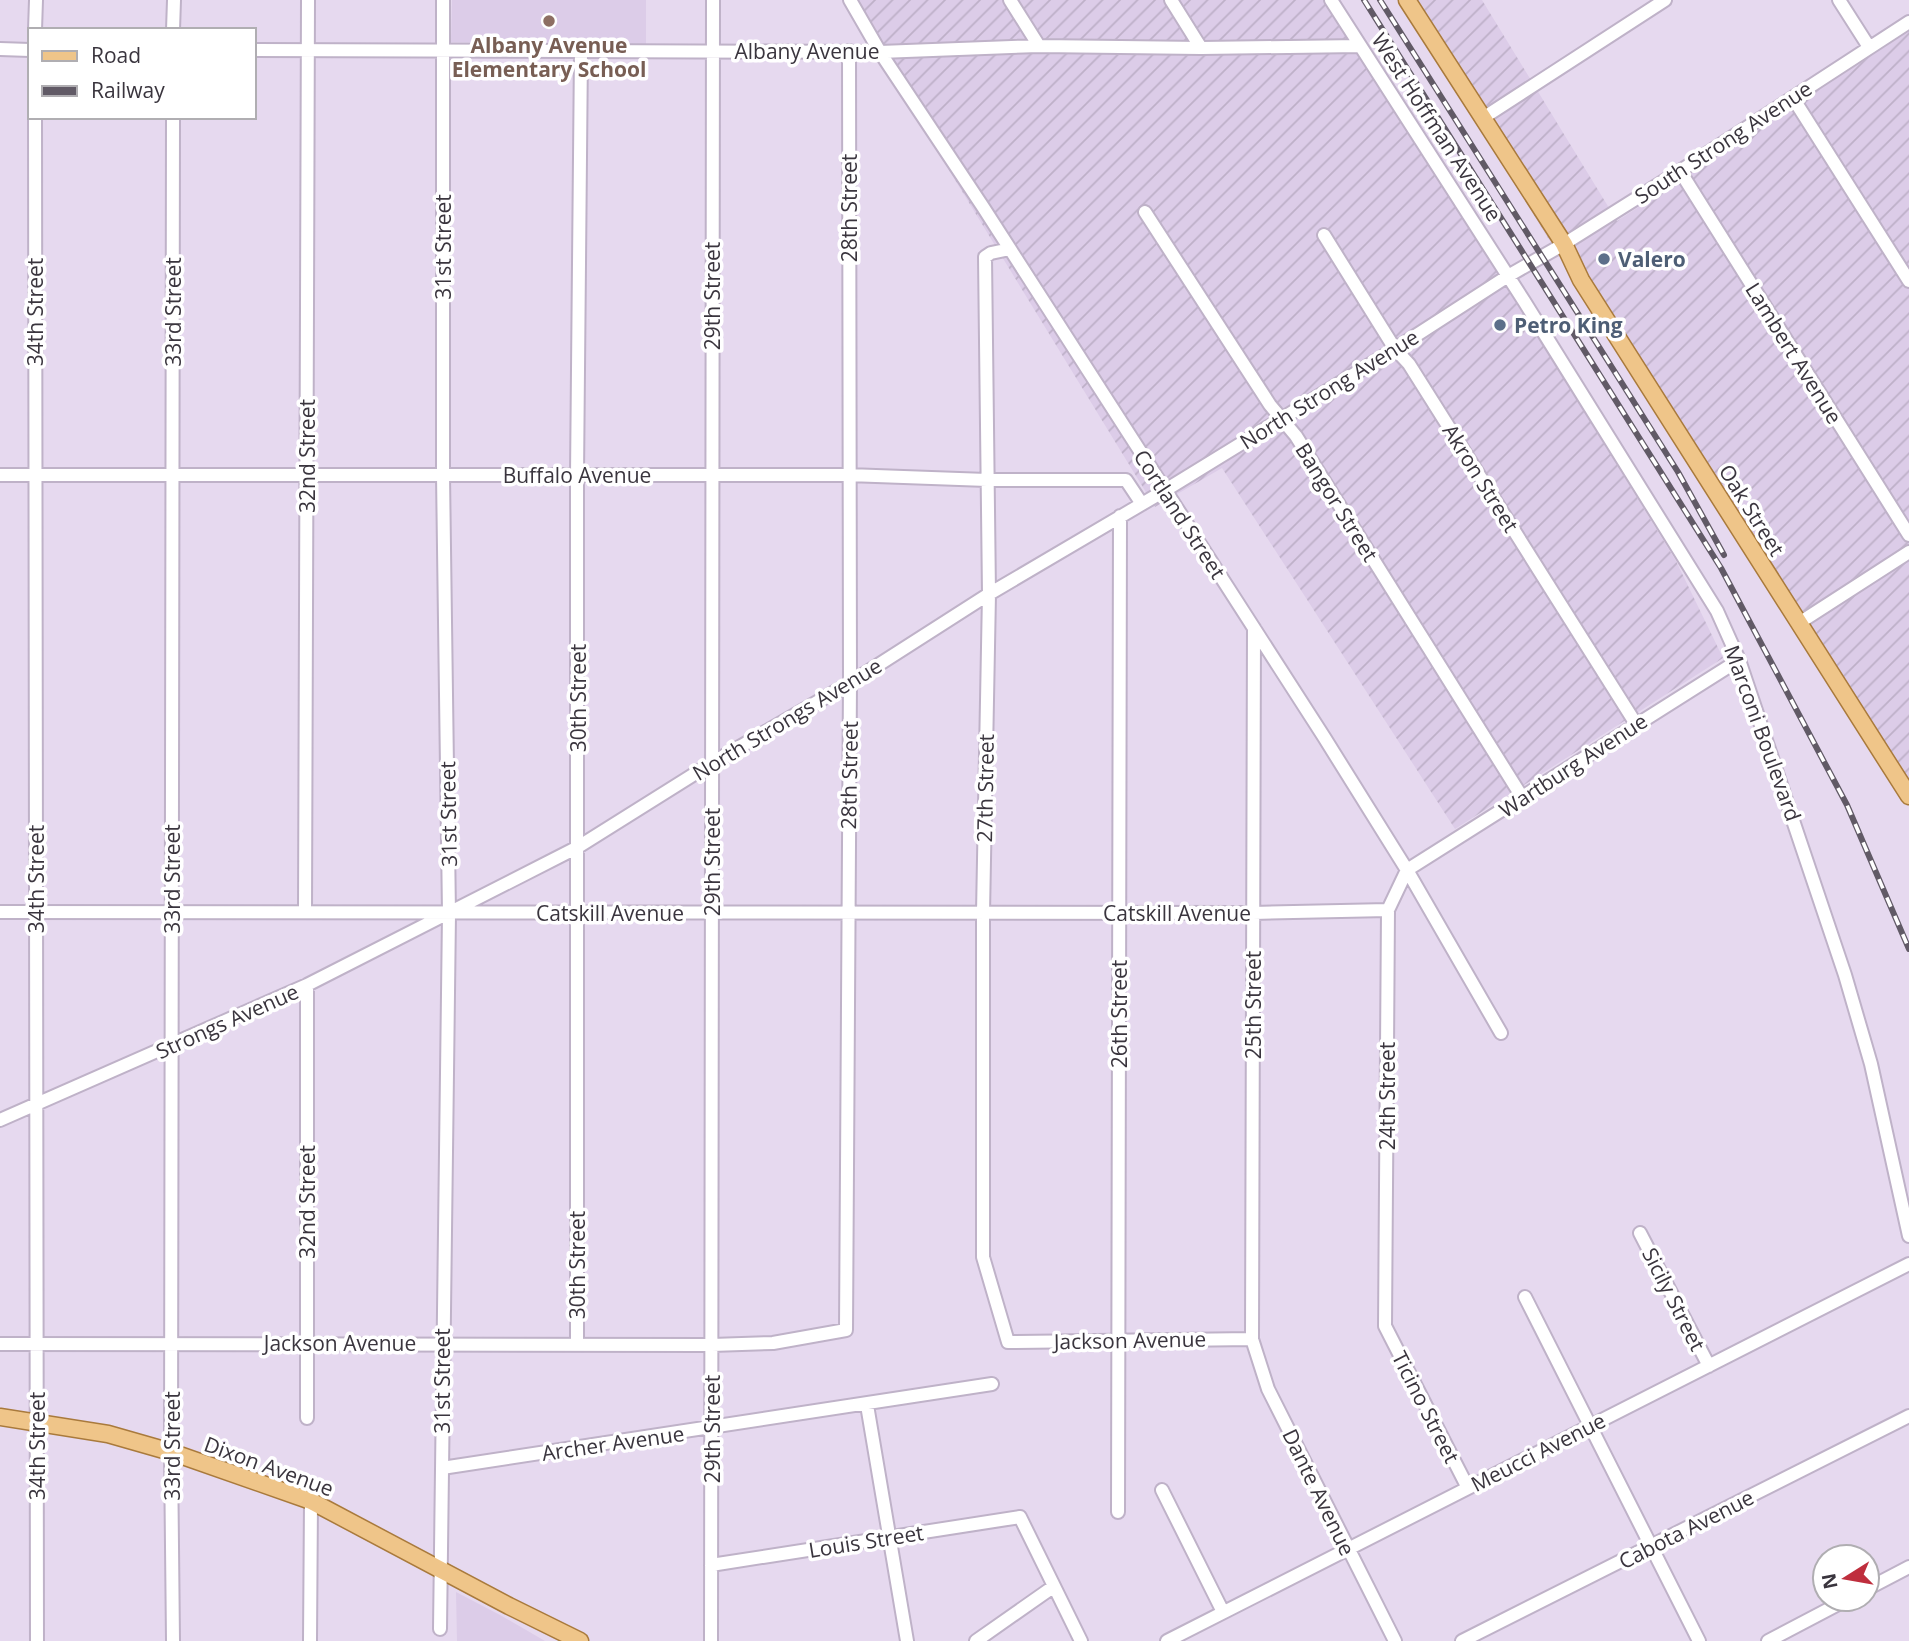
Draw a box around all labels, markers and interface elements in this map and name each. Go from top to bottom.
marker: Albany Avenue Elementary School [541,13,557,29]
legend [28,28,256,119]
street label: West Hoffman Avenue [1366,28,1508,226]
place label: Albany Avenue Elementary School [452,31,646,83]
street label: Albany Avenue [734,37,880,65]
text: Road [91,41,141,69]
street label: South Strong Avenue [1629,74,1817,210]
text: Railway [91,76,165,104]
street label: 28th Street [835,154,863,262]
street label: 31st Street [429,194,457,300]
street label: 29th Street [698,242,726,350]
place label: Valero [1618,245,1686,273]
marker: Valero [1596,251,1612,267]
street label: 33rd Street [159,257,187,367]
street label: 34th Street [21,258,49,366]
street label: Lambert Avenue [1739,277,1849,429]
place label: Petro King [1514,311,1623,339]
marker: Petro King [1492,317,1508,333]
street label: North Strong Avenue [1234,323,1424,455]
street label: 32nd Street [293,399,321,513]
street label: Akron Street [1437,419,1525,537]
street label: Bangor Street [1289,437,1385,567]
street label: Cortland Street [1128,444,1232,584]
street label: Oak Street [1713,459,1791,561]
street label: Buffalo Avenue [503,461,651,489]
street label: Marconi Boulevard [1718,641,1808,825]
street label: 30th Street [564,644,592,752]
street label: North Strongs Avenue [687,651,887,787]
street label: Wartburg Avenue [1493,707,1653,823]
street label: 28th Street [834,721,864,829]
street label: 27th Street [970,734,1000,842]
street label: 31st Street [433,761,463,867]
street label: 29th Street [698,808,726,916]
street label: 33rd Street [158,824,186,934]
street label: 34th Street [22,825,50,933]
street label: Catskill Avenue [536,899,684,927]
street label: Catskill Avenue [1103,899,1251,927]
street label: 25th Street [1239,951,1267,1059]
street label: 26th Street [1105,960,1133,1068]
street label: Strongs Avenue [151,977,303,1065]
street label: 24th Street [1373,1042,1401,1150]
street label: 32nd Street [293,1145,321,1259]
street label: 30th Street [563,1211,591,1319]
street label: Sicily Street [1636,1243,1712,1355]
street label: Jackson Avenue [1052,1325,1206,1355]
street label: 31st Street [428,1328,456,1434]
street label: Jackson Avenue [262,1329,416,1357]
street label: Ticino Street [1386,1346,1466,1468]
street label: 29th Street [698,1375,726,1483]
street label: 33rd Street [158,1391,186,1501]
street label: 34th Street [23,1392,51,1500]
street label: Meucci Avenue [1466,1406,1610,1498]
street label: Archer Avenue [540,1419,686,1467]
street label: Dante Avenue [1276,1424,1362,1560]
street label: Dixon Avenue [200,1430,338,1502]
street label: Cabota Avenue [1614,1483,1758,1575]
street label: Louis Street [807,1518,925,1564]
north arrow [1811,1543,1881,1613]
text: N [1815,1571,1844,1591]

